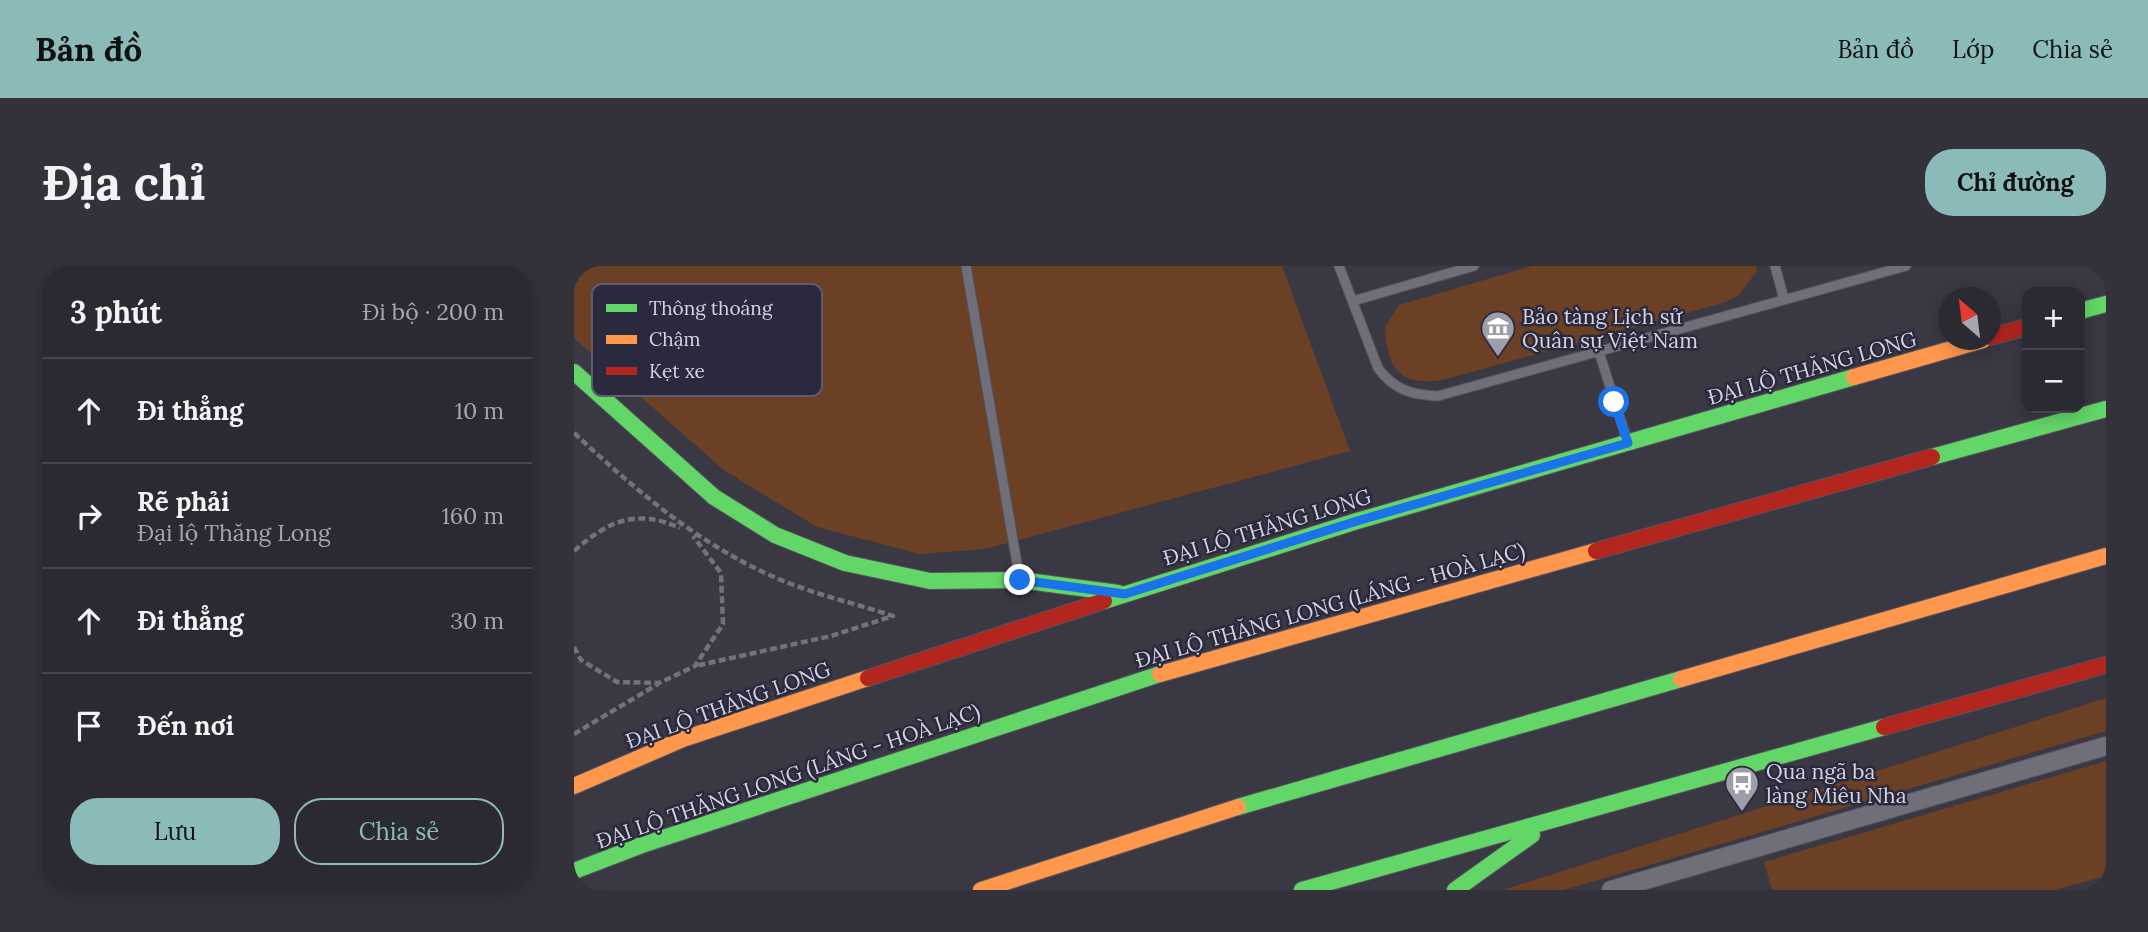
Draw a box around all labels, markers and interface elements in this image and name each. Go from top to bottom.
text: Bản đồ [35,28,142,70]
text: Bản đồ [1837,34,1914,65]
text: Lớp [1952,34,1994,65]
text: Chia sẻ [2032,34,2113,65]
button: Chỉ đường [1925,149,2106,216]
text: Địa chỉ [42,151,206,213]
legend [592,284,822,396]
north arrow [1938,287,2001,350]
map controls [2022,287,2085,413]
button: + [2022,287,2085,350]
text: 3 phút [70,293,162,331]
text: Thông thoáng [649,296,773,320]
text: Đi bộ · 200 m [362,297,504,326]
place label: Bảo tàng Lịch sử Quân sự Việt Nam [1522,303,1698,354]
museum icon: Bảo tàng Lịch sử Quân sự Việt Nam [1479,309,1517,358]
street label: ĐẠI LỘ THĂNG LONG [1704,325,1920,411]
text: Chậm [649,327,700,351]
button: − [2022,350,2085,413]
text: Kẹt xe [649,359,705,383]
route start [1598,386,1629,417]
icon: ahead [70,392,108,430]
text: Đi thẳng [137,394,244,427]
text: 10 m [455,396,504,425]
street label: ĐẠI LỘ THĂNG LONG [1160,482,1374,572]
text: Rẽ phải [137,485,229,518]
icon: right [70,497,108,535]
text: 160 m [441,501,504,530]
text: Đại lộ Thăng Long [137,518,331,547]
street label: ĐẠI LỘ THĂNG LONG (LÁNG - HOÀ LẠC) [1132,536,1528,674]
route end [1004,564,1035,595]
icon: ahead [70,602,108,640]
text: Đi thẳng [137,604,244,637]
text: 30 m [450,606,504,635]
street label: ĐẠI LỘ THĂNG LONG [622,655,834,755]
street label: ĐẠI LỘ THĂNG LONG (LÁNG - HOÀ LẠC) [592,697,984,855]
icon: arrive [70,707,108,745]
text: Đến nơi [137,709,234,742]
place label: Qua ngã ba làng Miêu Nha [1766,758,1907,809]
bus stop icon: Qua ngã ba làng Miêu Nha [1723,764,1761,813]
button: Lưu [70,798,280,865]
button: Chia sẻ [294,798,504,865]

